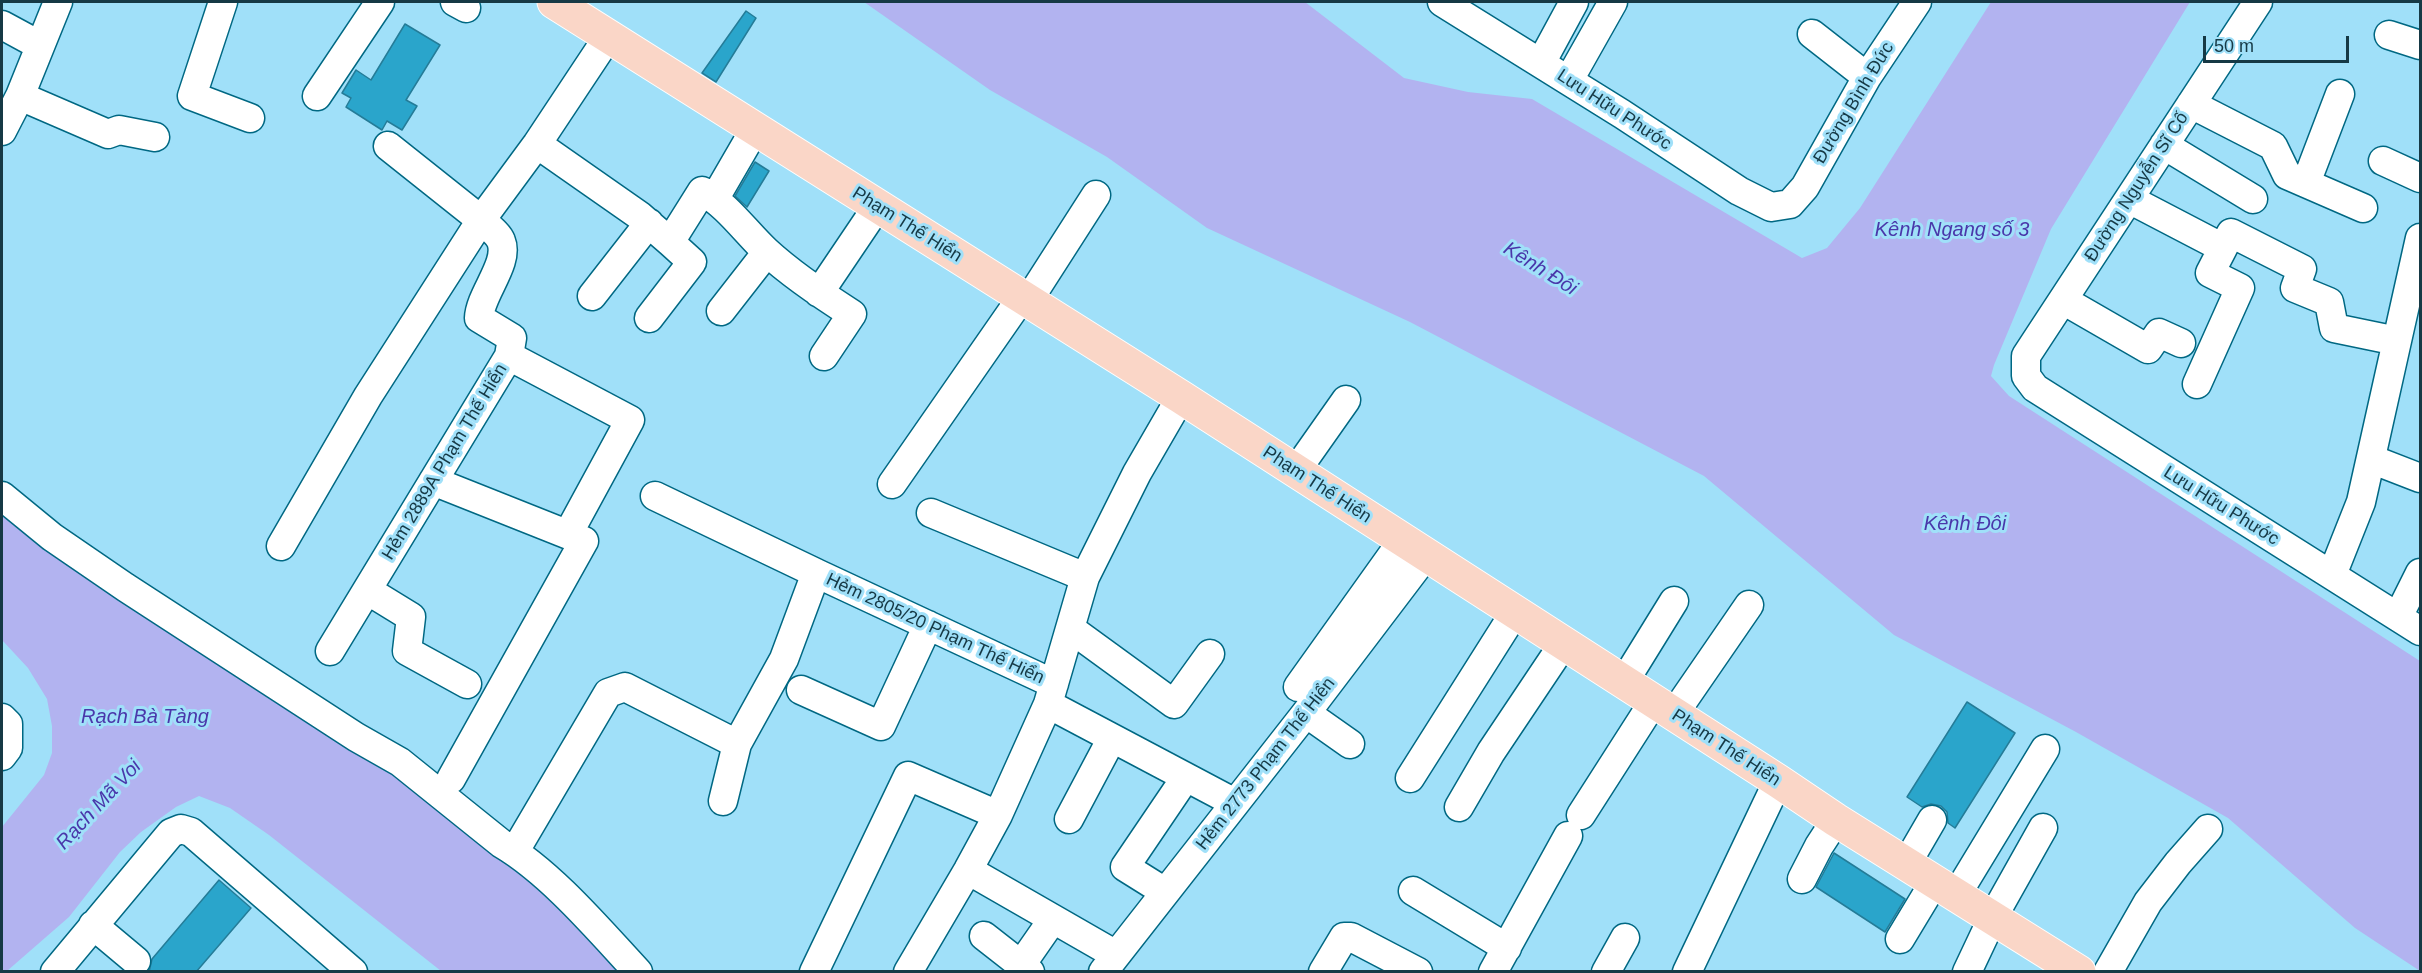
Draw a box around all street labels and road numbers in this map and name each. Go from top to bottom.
street label: Đường Bình Đức [1809,38,1899,168]
street label: Lưu Hữu Phước [1553,65,1675,155]
street label: Đường Nguyễn Sĩ Cố [2081,108,2193,266]
street label: Phạm Thế Hiển [848,183,966,267]
street label: Hẻm 2889A Phạm Thế Hiển [378,360,512,564]
street label: Phạm Thế Hiển [1259,442,1375,528]
street label: Lưu Hữu Phước [2159,462,2283,550]
street label: Hẻm 2805/20 Phạm Thế Hiển [823,569,1047,689]
street label: Hẻm 2773 Phạm Thế Hiển [1192,673,1340,855]
street label: Phạm Thế Hiển [1668,705,1784,791]

